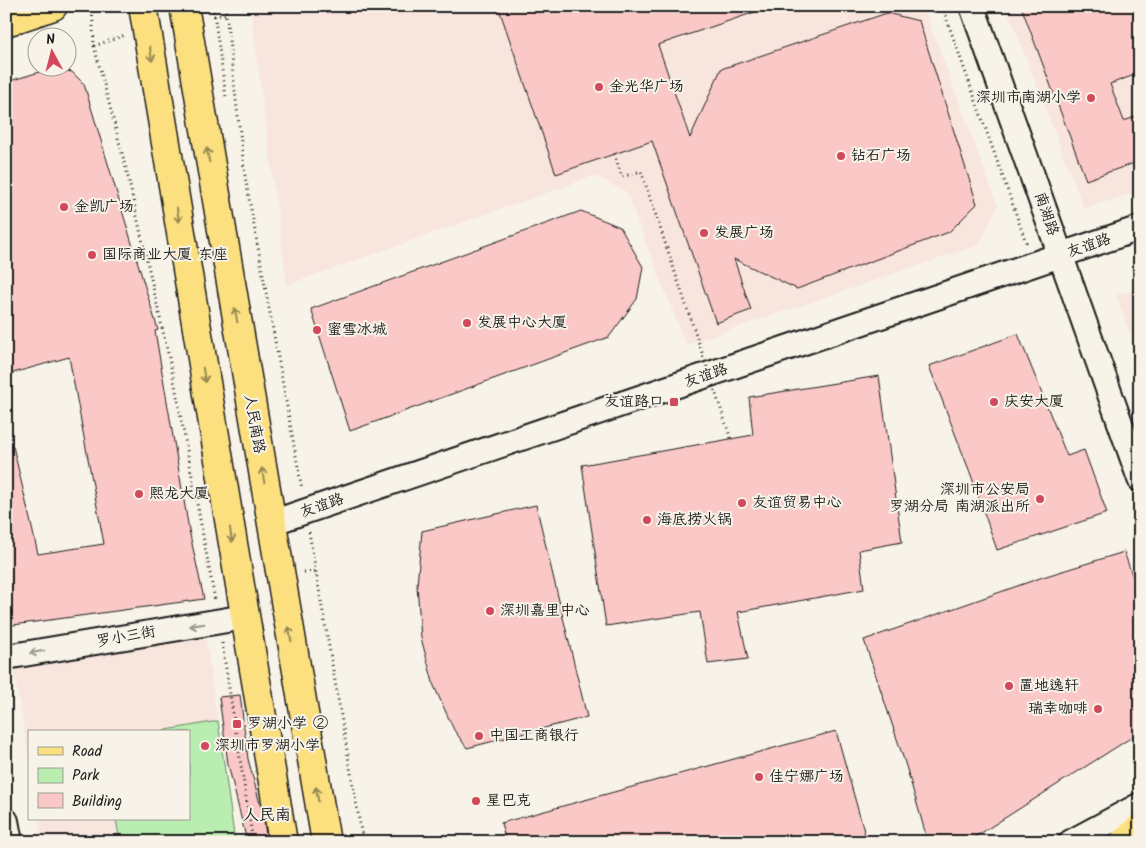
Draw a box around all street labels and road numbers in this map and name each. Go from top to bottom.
street label: 南湖路 [1027,189,1065,239]
street label: 友谊路 [1064,227,1114,265]
street label: 友谊路 [681,357,731,395]
street label: 人民南路 [237,392,271,456]
street label: 友谊路 [297,487,347,525]
street label: 罗小三街 [94,620,158,654]

